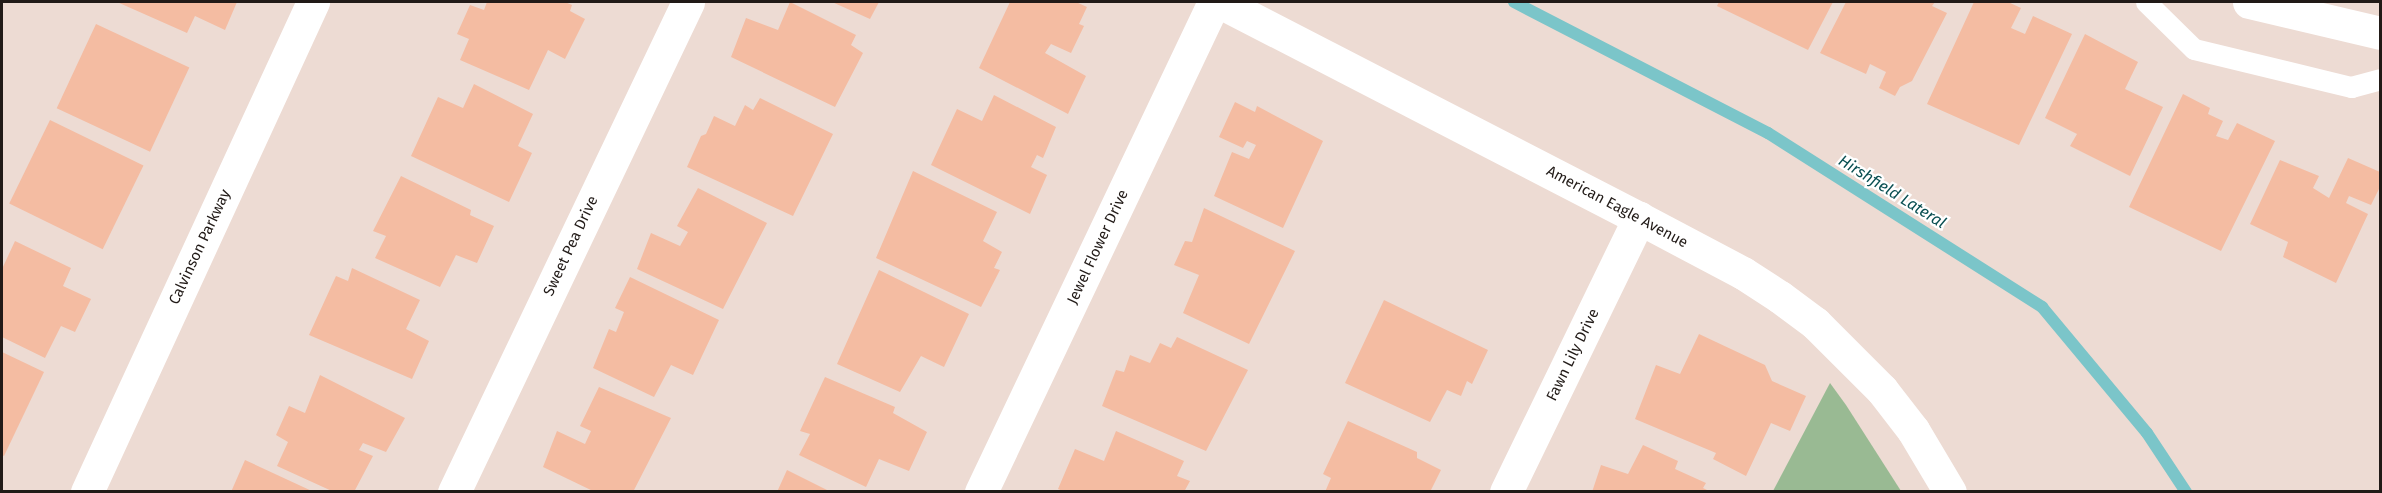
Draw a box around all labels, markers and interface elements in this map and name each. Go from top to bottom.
water label: Hirshfield Lateral [1835,151,1949,233]
street label: American Eagle Avenue [1543,162,1691,252]
street label: Calvinson Parkway [165,187,235,307]
street label: Jewel Flower Drive [1064,187,1132,307]
street label: Sweet Pea Drive [540,193,602,299]
street label: Fawn Lily Drive [1543,306,1603,404]

